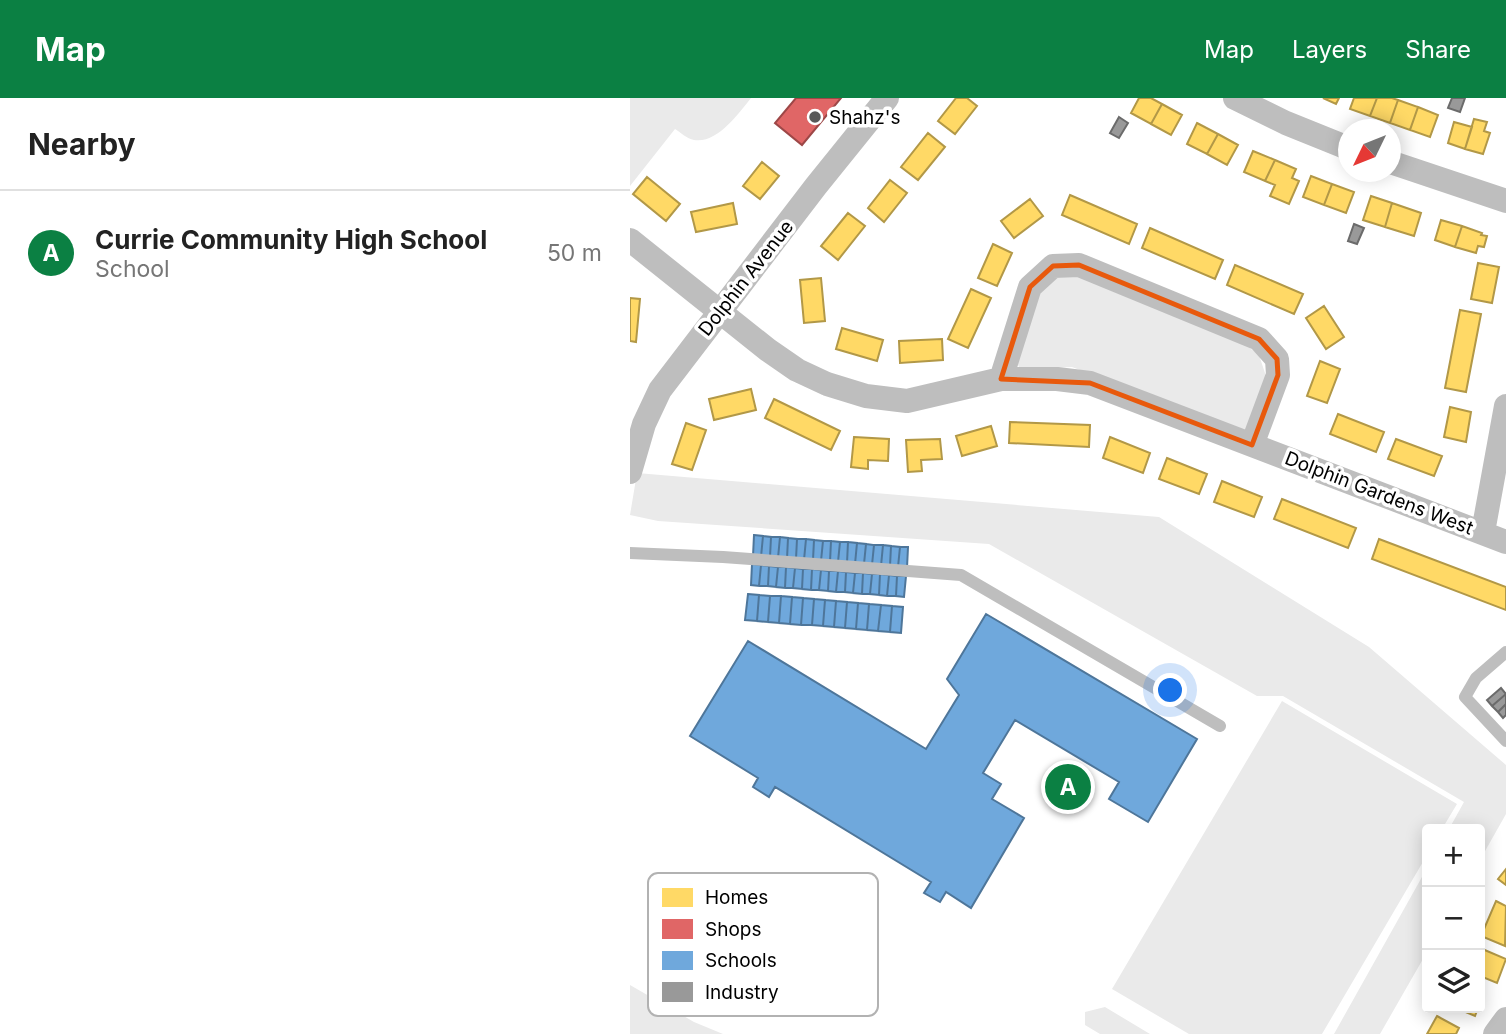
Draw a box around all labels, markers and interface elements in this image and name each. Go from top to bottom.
text: Map [35,29,106,69]
text: Map [1204,35,1254,64]
text: Layers [1292,35,1367,64]
text: Share [1405,35,1471,64]
place label: Shahz's [829,106,901,129]
marker: Shahz's [807,109,823,125]
north arrow [1338,119,1401,182]
text: Nearby [28,126,136,162]
street label: Dolphin Avenue [694,216,798,340]
text: Currie Community High School [95,224,487,255]
text: A [42,239,60,267]
text: 50 m [547,239,602,267]
text: School [95,255,170,283]
street label: Dolphin Gardens West [1282,446,1476,540]
your location [1153,673,1187,707]
pin: A [1045,761,1091,813]
map controls [1422,824,1485,1013]
button: + [1422,824,1485,887]
legend [648,873,878,1016]
text: Homes [705,886,768,909]
button: − [1422,887,1485,950]
text: Shops [705,918,761,941]
text: Schools [705,949,777,972]
button: layers [1422,950,1485,1013]
text: Industry [705,981,779,1004]

